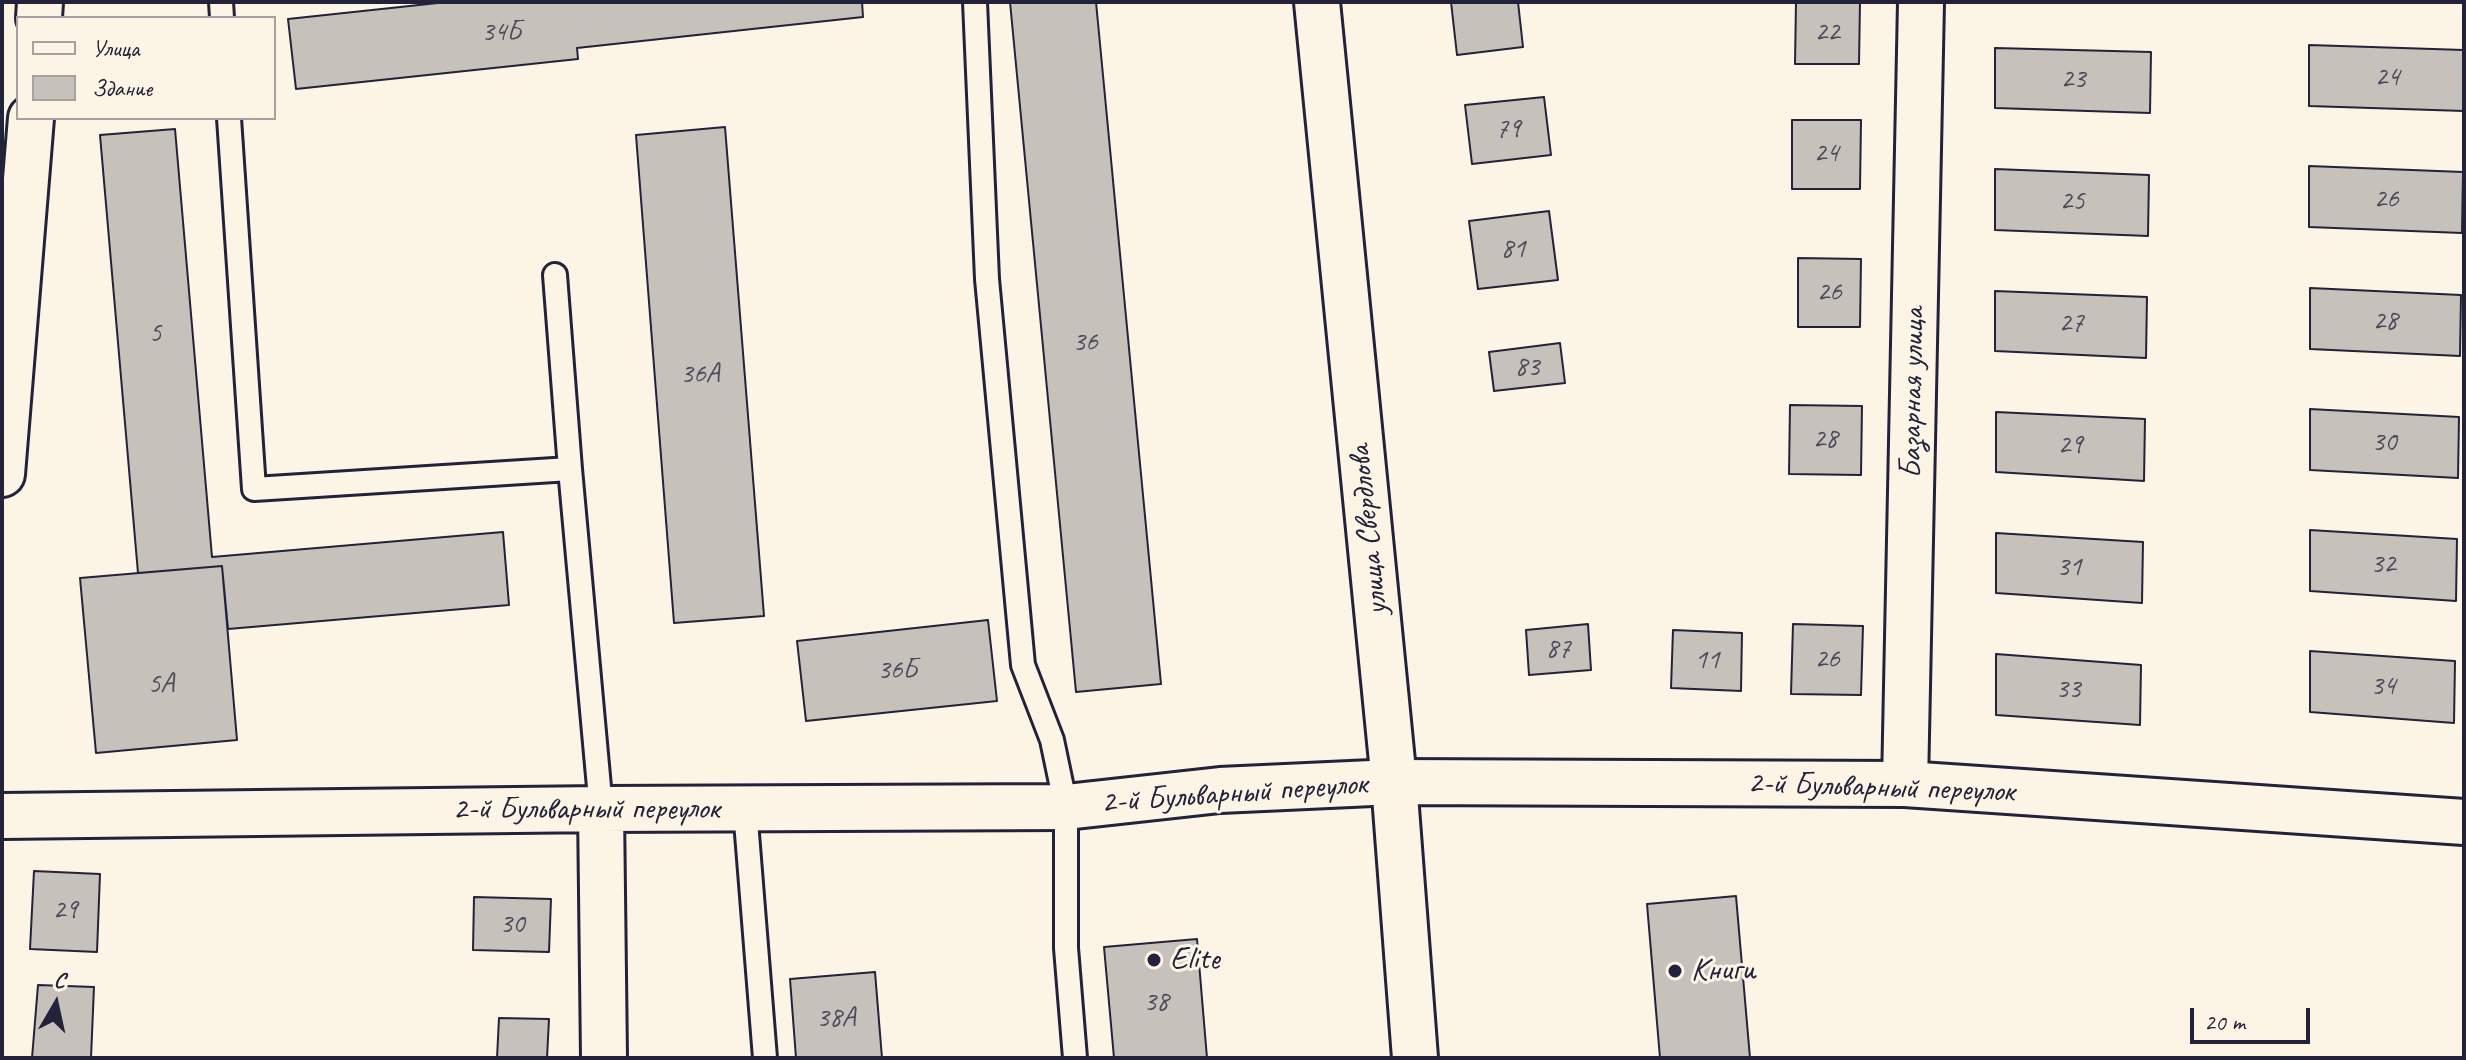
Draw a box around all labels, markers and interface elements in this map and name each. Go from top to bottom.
legend [16,16,276,120]
house number: 34Б [481,16,521,50]
house number: 22 [1814,16,1840,50]
text: Улица [92,33,140,63]
house number: 24 [2374,61,2400,95]
house number: 23 [2060,63,2086,97]
text: Здание [92,73,152,103]
house number: 79 [1495,113,1521,147]
house number: 24 [1813,137,1839,171]
house number: 26 [2373,183,2399,217]
house number: 25 [2059,185,2085,219]
house number: 81 [1500,233,1526,267]
house number: 26 [1816,276,1842,310]
house number: 28 [2372,305,2398,339]
street label: Базарная улица [1892,307,1934,479]
house number: 27 [2058,307,2084,341]
house number: 5 [149,317,161,351]
house number: 36 [1072,326,1098,360]
house number: 83 [1514,351,1540,385]
house number: 36А [680,358,720,392]
house number: 28 [1812,423,1838,457]
house number: 30 [2371,426,2397,460]
house number: 29 [2057,429,2083,463]
street label: улица Свердлова [1341,443,1397,617]
house number: 32 [2370,548,2396,582]
house number: 31 [2056,551,2082,585]
house number: 87 [1545,633,1571,667]
house number: 26 [1814,643,1840,677]
house number: 11 [1694,644,1720,678]
house number: 36Б [877,654,917,688]
house number: 5А [148,668,174,702]
house number: 34 [2370,670,2396,704]
house number: 33 [2055,673,2081,707]
street label: 2-й Бульварный переулок [1747,764,2015,812]
street label: 2-й Бульварный переулок [1099,766,1369,822]
street label: 2-й Бульварный переулок [453,791,719,829]
house number: 29 [52,894,78,928]
house number: 30 [499,908,525,942]
place label: Elite [1170,941,1219,979]
marker: Elite [1145,951,1163,969]
place label: Книги [1691,952,1755,990]
marker: Книги [1666,962,1684,980]
north arrow [16,964,96,1044]
text: С [52,966,67,995]
house number: 38 [1143,986,1169,1020]
scale bar [2194,992,2314,1042]
house number: 38А [816,1002,856,1036]
text: 20 m [2204,1007,2245,1037]

